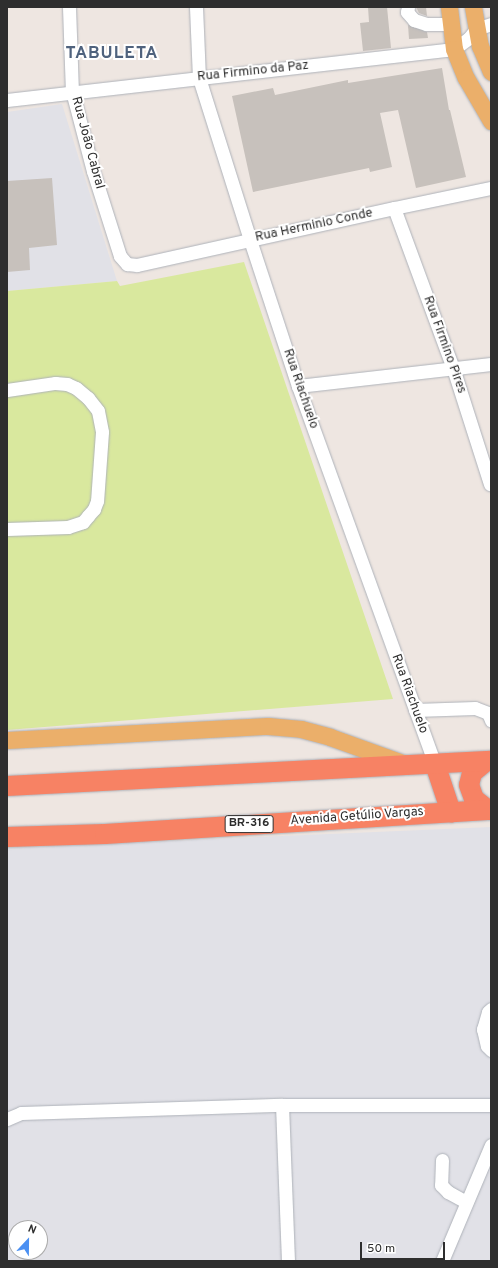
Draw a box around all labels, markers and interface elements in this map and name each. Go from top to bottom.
district label: TABULETA [65,45,159,65]
street label: Rua Firmino da Paz [196,58,310,86]
street label: Rua João Cabral [67,95,107,191]
street label: Rua Herminio Conde [254,206,374,246]
street label: Rua Firmino Pires [419,294,469,396]
street label: Rua Riachuelo [279,347,321,431]
street label: Rua Riachuelo [387,652,431,736]
street label: Avenida Getúlio Vargas [290,805,424,829]
road number: BR-316 [224,814,274,834]
north arrow [8,1220,48,1260]
text: N [26,1222,38,1238]
scale bar [362,1234,447,1260]
text: 50 m [367,1241,395,1257]

